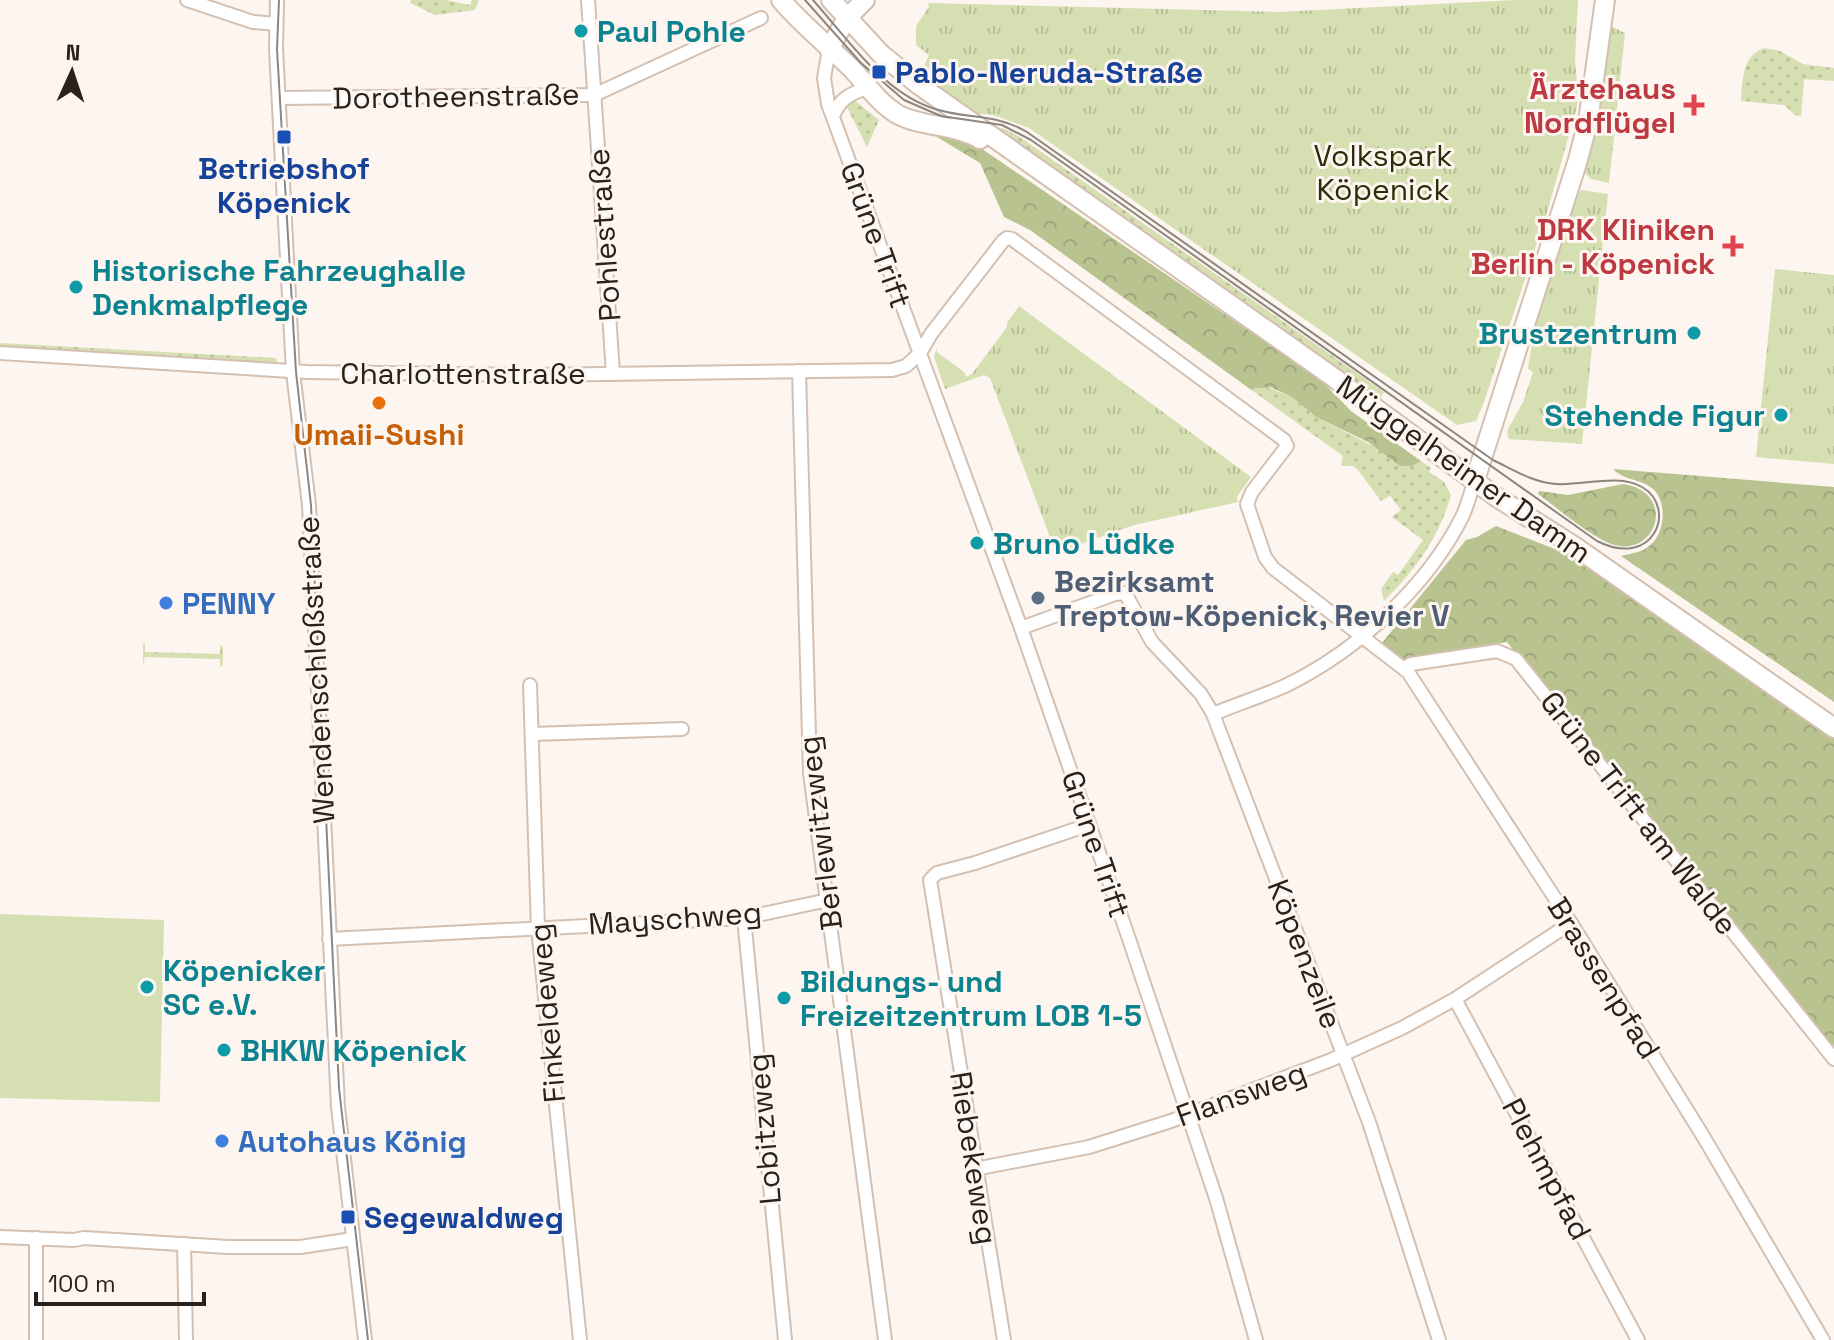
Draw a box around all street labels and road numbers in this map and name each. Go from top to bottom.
street label: Dorotheenstraße [332,74,580,118]
street label: Pohlestraße [578,147,630,323]
street label: Grüne Trift [831,156,921,314]
street label: Charlottenstraße [340,354,586,393]
street label: Müggelheimer Damm [1329,366,1599,572]
street label: Wendenschloßstraße [288,515,344,825]
street label: Grüne Trift am Walde [1532,683,1746,943]
street label: Berlewitzweg [789,734,851,932]
street label: Grüne Trift [1053,765,1139,923]
street label: Köpenzeile [1259,874,1351,1034]
street label: Brassenpfad [1539,890,1669,1066]
street label: Mayschweg [587,892,763,944]
street label: Finkeldeweg [520,922,574,1104]
street label: Lobitzweg [738,1052,790,1206]
street label: Flansweg [1171,1053,1311,1135]
street label: Riebekeweg [941,1069,1007,1247]
street label: Plehmpfad [1493,1091,1601,1247]

